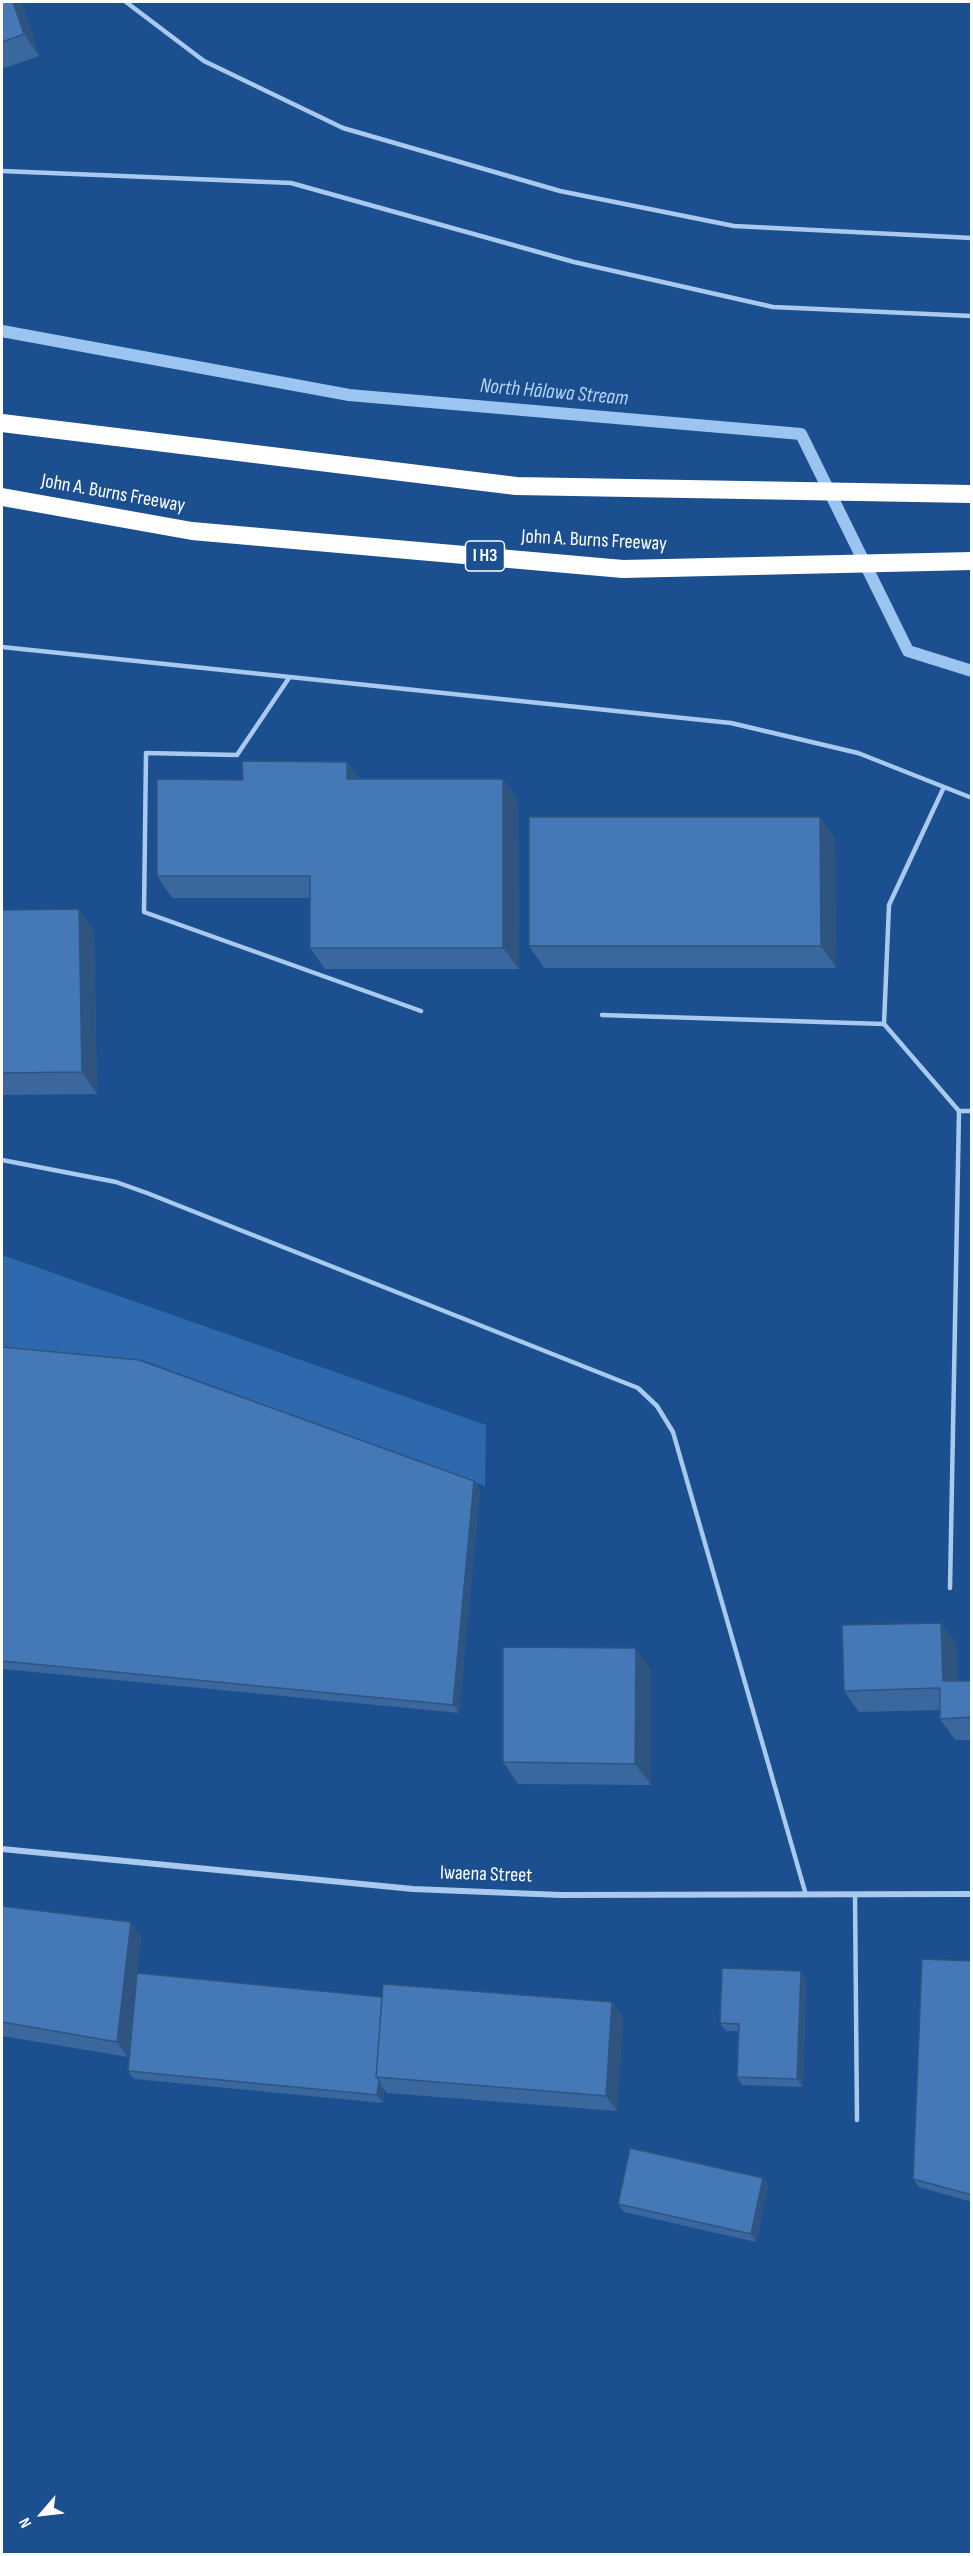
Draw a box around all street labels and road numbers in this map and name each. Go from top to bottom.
street label: John A. Burns Freeway [39,470,187,518]
street label: John A. Burns Freeway [521,525,667,557]
road number: I H3 [466,541,504,571]
street label: Iwaena Street [439,1861,533,1889]

